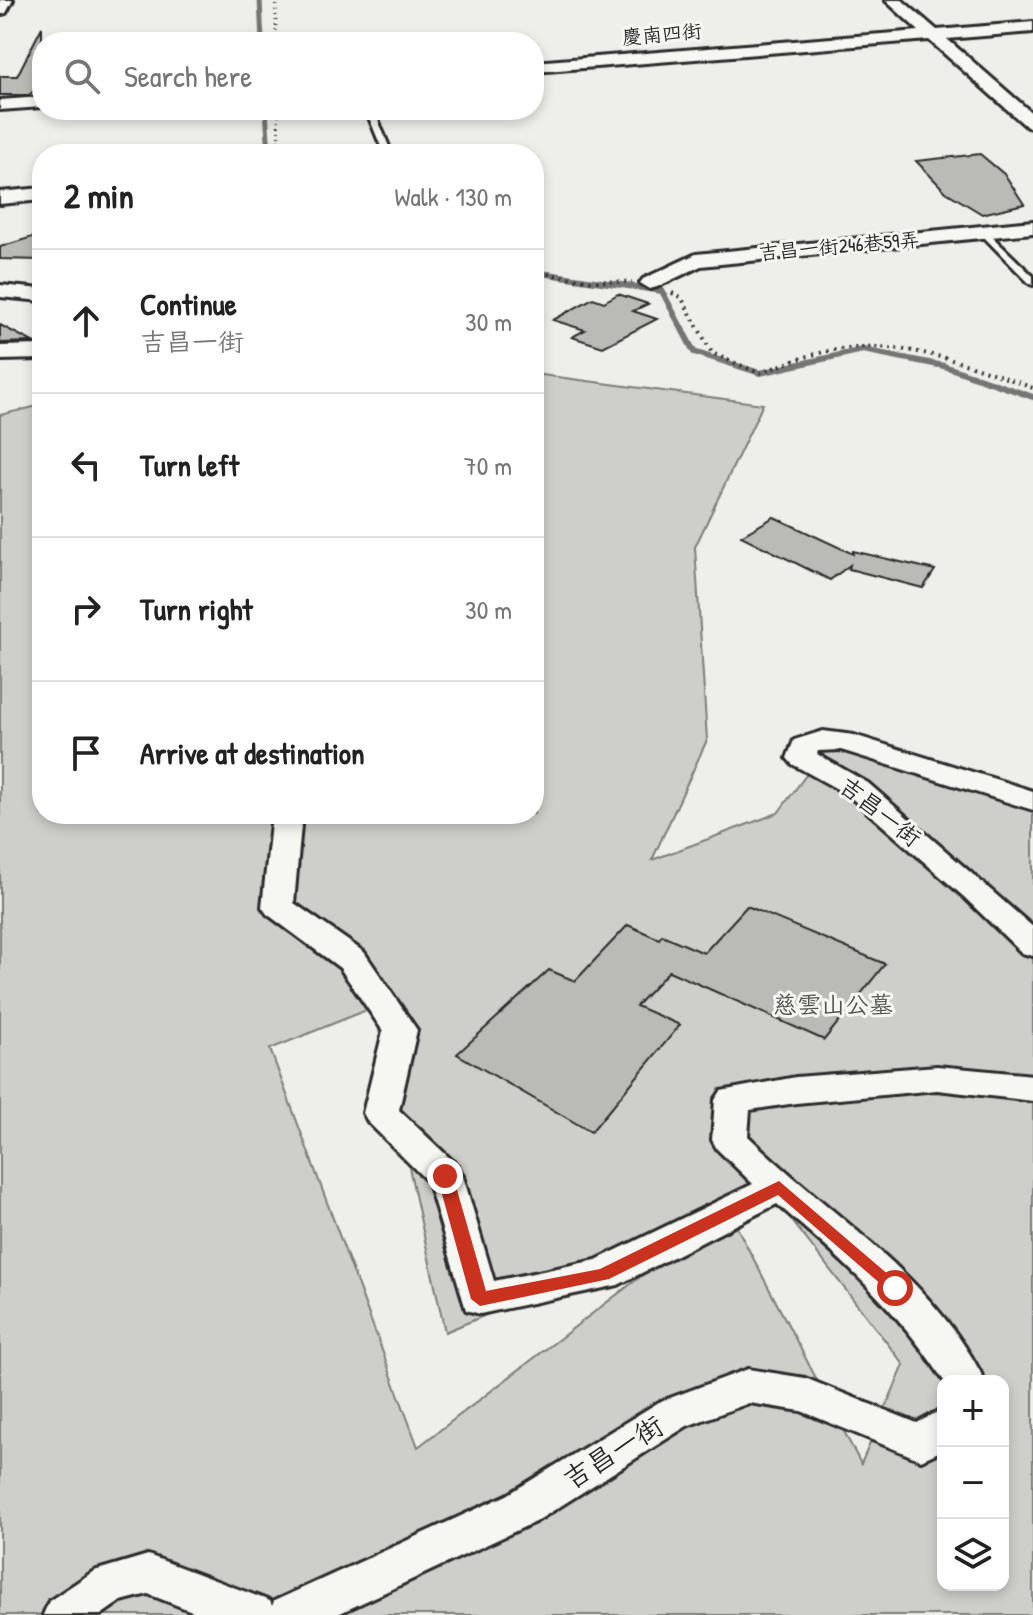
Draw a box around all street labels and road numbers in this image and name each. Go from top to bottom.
street label: 慶南四街 [621,17,703,50]
street label: 吉昌一街246巷59弄 [758,225,920,266]
street label: 吉昌一街 [833,769,928,853]
street label: 吉昌一街 [555,1406,671,1498]

